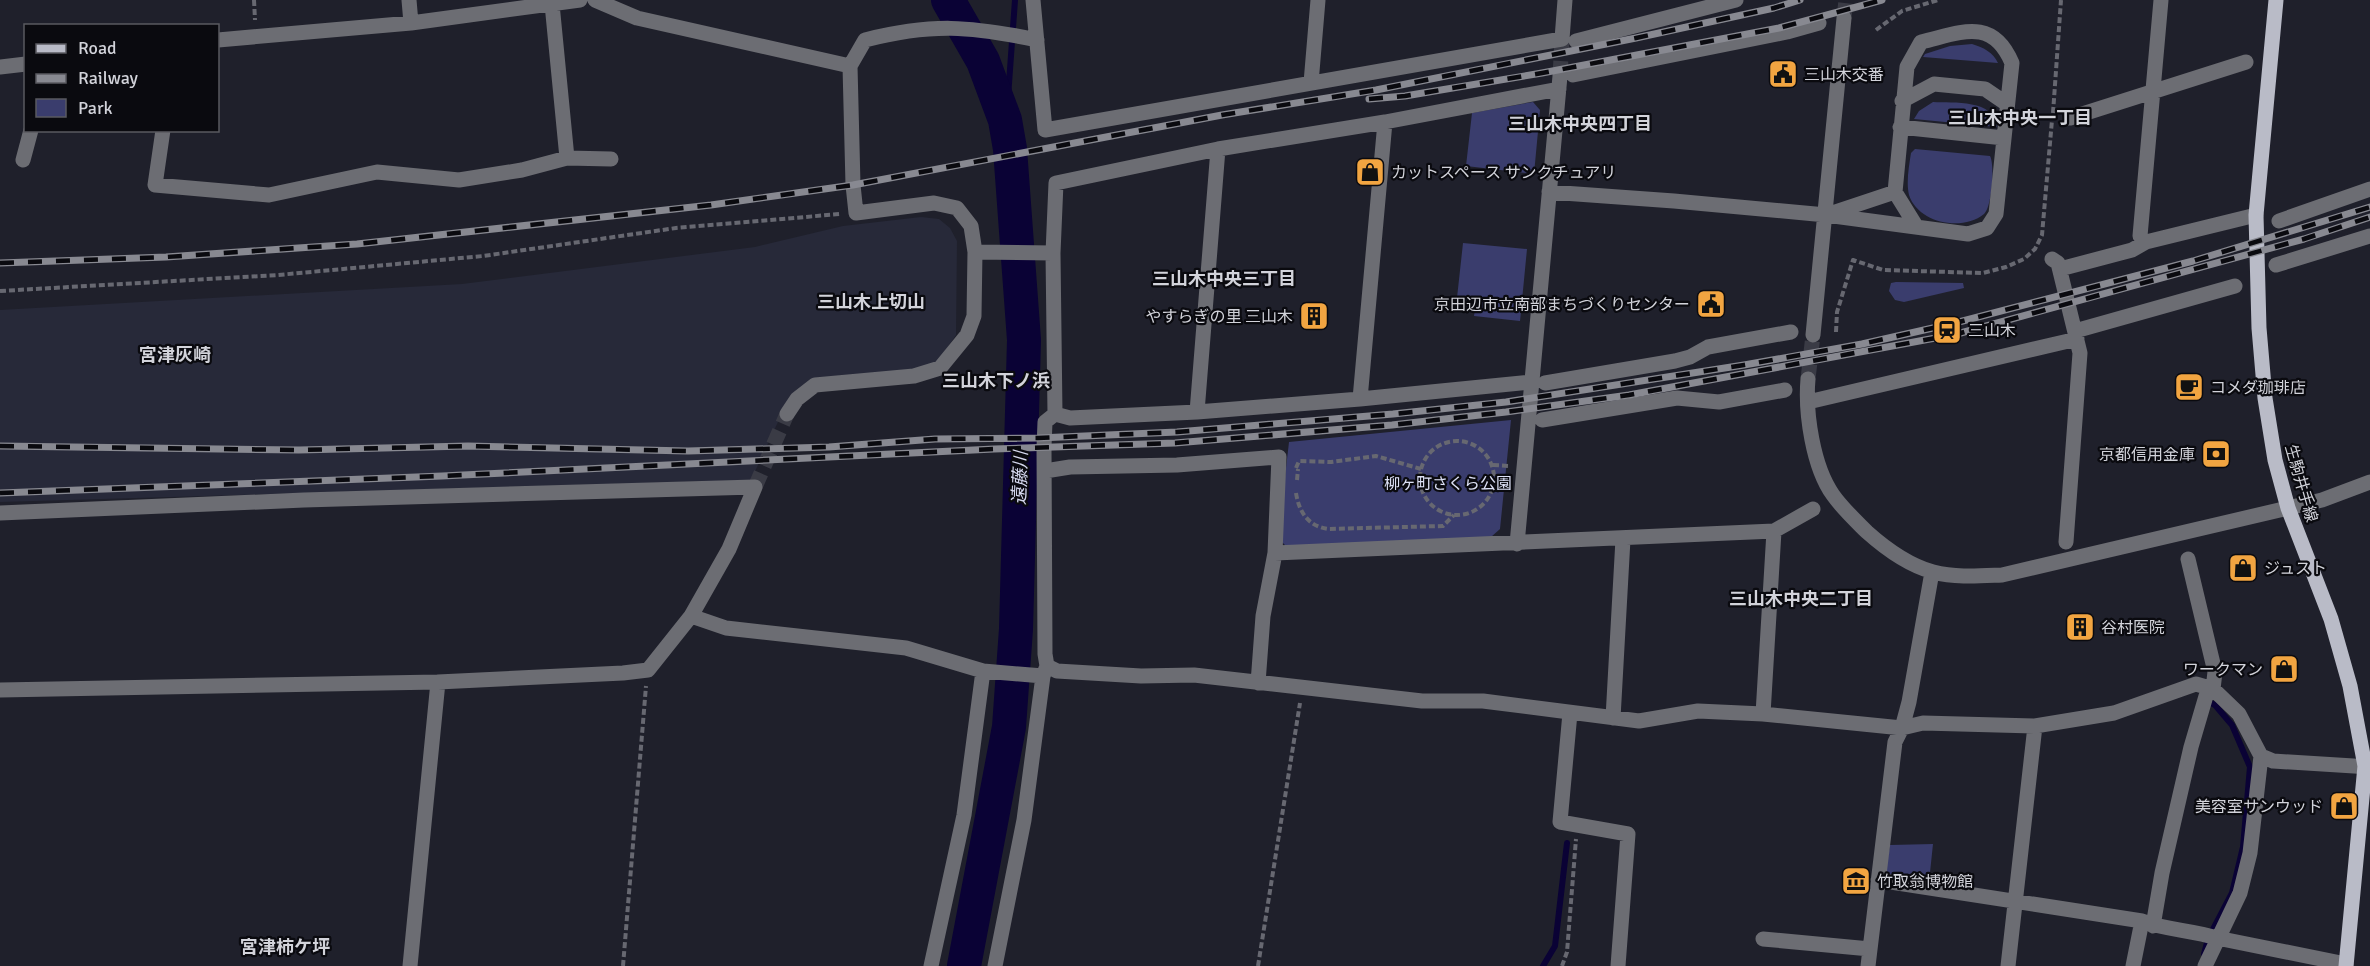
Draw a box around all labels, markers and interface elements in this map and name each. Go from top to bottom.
legend [24,24,219,132]
text: Road [78,37,117,59]
public building icon: 三山木交番 [1767,58,1799,90]
place label: 三山木交番 [1804,65,1884,85]
text: Railway [78,67,139,89]
text: Park [78,97,113,119]
district label: 三山木中央一丁目 [1948,107,2092,129]
district label: 三山木中央四丁目 [1508,113,1652,135]
shop icon: カットスペース サンクチュアリ [1354,156,1386,188]
place label: カットスペース サンクチュアリ [1391,163,1616,183]
district label: 三山木中央三丁目 [1152,268,1296,290]
public building icon: 京田辺市立南部まちづくりセンター [1695,288,1727,320]
district label: 三山木上切山 [817,291,925,313]
place label: 京田辺市立南部まちづくりセンター [1434,295,1690,315]
building icon: やすらぎの里 三山木 [1298,300,1330,332]
place label: やすらぎの里 三山木 [1145,307,1293,327]
station icon: 三山木 [1931,314,1963,346]
place label: 三山木 [1968,321,2016,341]
district label: 宮津灰崎 [139,344,211,366]
district label: 三山木下ノ浜 [942,370,1050,392]
cafe icon: コメダ珈琲店 [2173,371,2205,403]
place label: コメダ珈琲店 [2210,378,2306,398]
bank icon: 京都信用金庫 [2200,438,2232,470]
street label: 生駒井手線 [2280,442,2322,524]
place label: 京都信用金庫 [2099,445,2195,465]
water label: 遠藤川 [1008,449,1032,505]
park label: 柳ヶ町さくら公園 [1384,474,1512,494]
shop icon: ジュスト [2227,552,2259,584]
place label: ジュスト [2264,559,2327,579]
district label: 三山木中央二丁目 [1729,588,1873,610]
building icon: 谷村医院 [2064,611,2096,643]
place label: 谷村医院 [2101,618,2165,638]
shop icon: ワークマン [2268,653,2300,685]
place label: ワークマン [2183,660,2263,680]
shop icon: 美容室サンウッド [2328,790,2360,822]
place label: 美容室サンウッド [2195,797,2323,817]
museum icon: 竹取翁博物館 [1840,865,1872,897]
place label: 竹取翁博物館 [1877,872,1973,892]
district label: 宮津柿ケ坪 [240,936,330,958]

